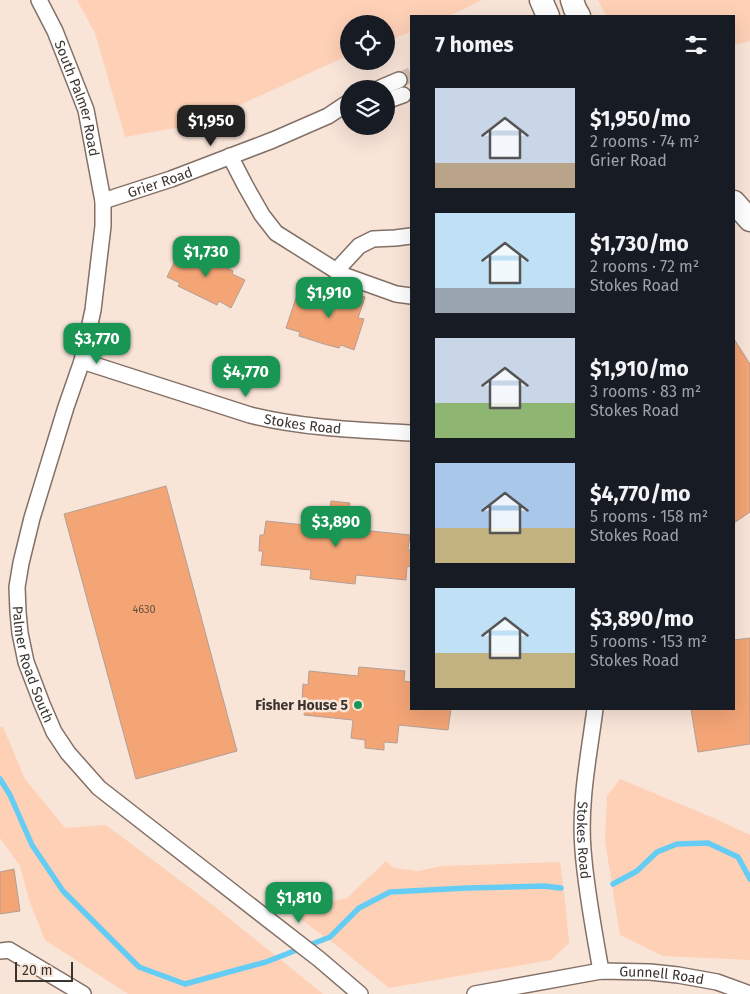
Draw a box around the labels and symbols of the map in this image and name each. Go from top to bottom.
street label: South Palmer Road [51,38,103,158]
pin: $1,950 [170,104,252,147]
street label: Grier Road [125,163,195,201]
pin: $1,730 [165,236,247,278]
pin: $1,910 [288,276,370,319]
pin: $3,770 [56,322,138,365]
pin: $4,770 [205,356,287,398]
street label: Stokes Road [263,410,342,437]
pin: $3,890 [295,506,377,548]
house number: 4630 [132,603,156,616]
street label: Palmer Road South [9,606,57,725]
place label: Fisher House 5 [255,697,348,714]
marker: Fisher House 5 [352,699,364,711]
street label: Stokes Road [574,801,594,880]
pin: $1,810 [258,882,340,924]
scale bar [15,959,72,982]
street label: Gunnell Road [619,963,705,988]

